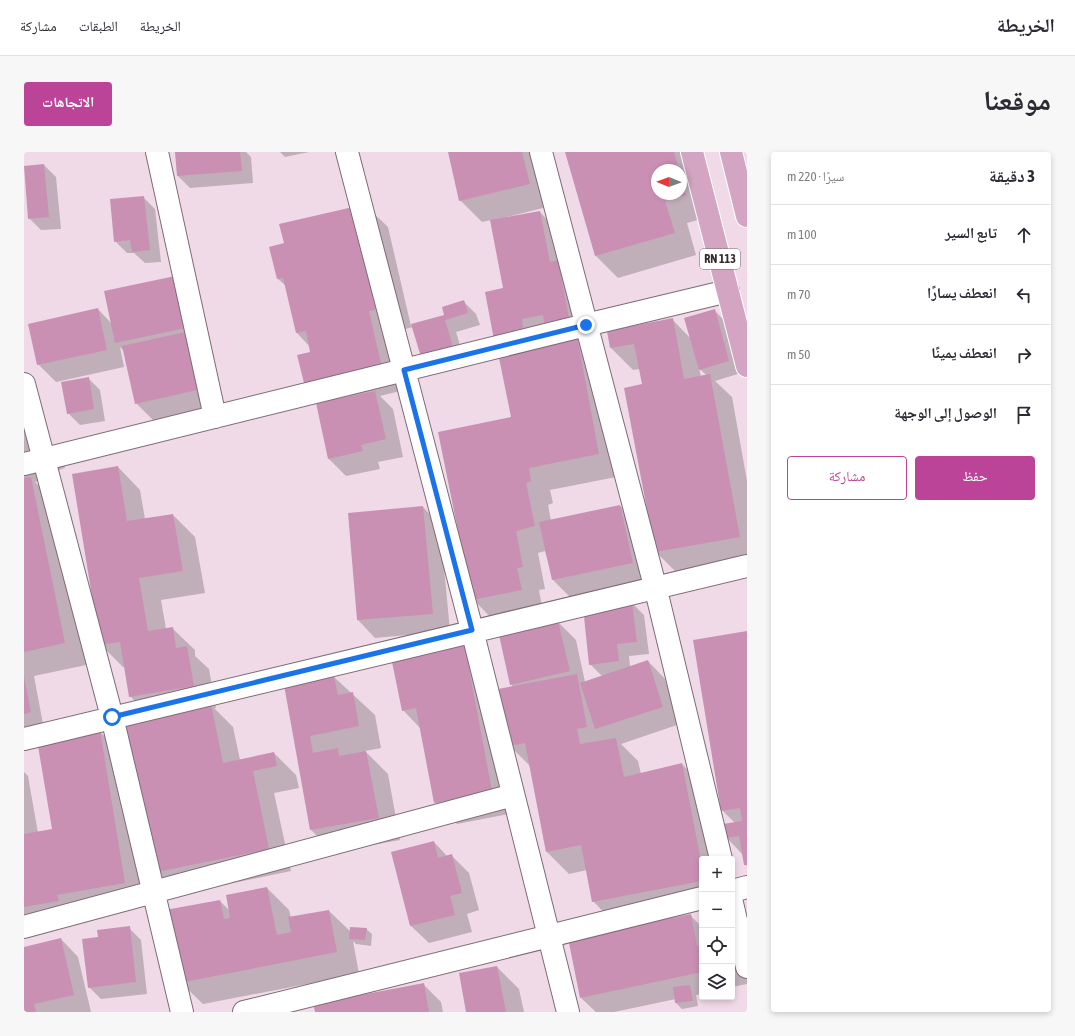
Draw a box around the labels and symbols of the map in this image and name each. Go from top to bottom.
north arrow [651,164,687,200]
road number: RN 113 [700,249,740,269]
route end [577,316,595,334]
route start [103,708,121,726]

